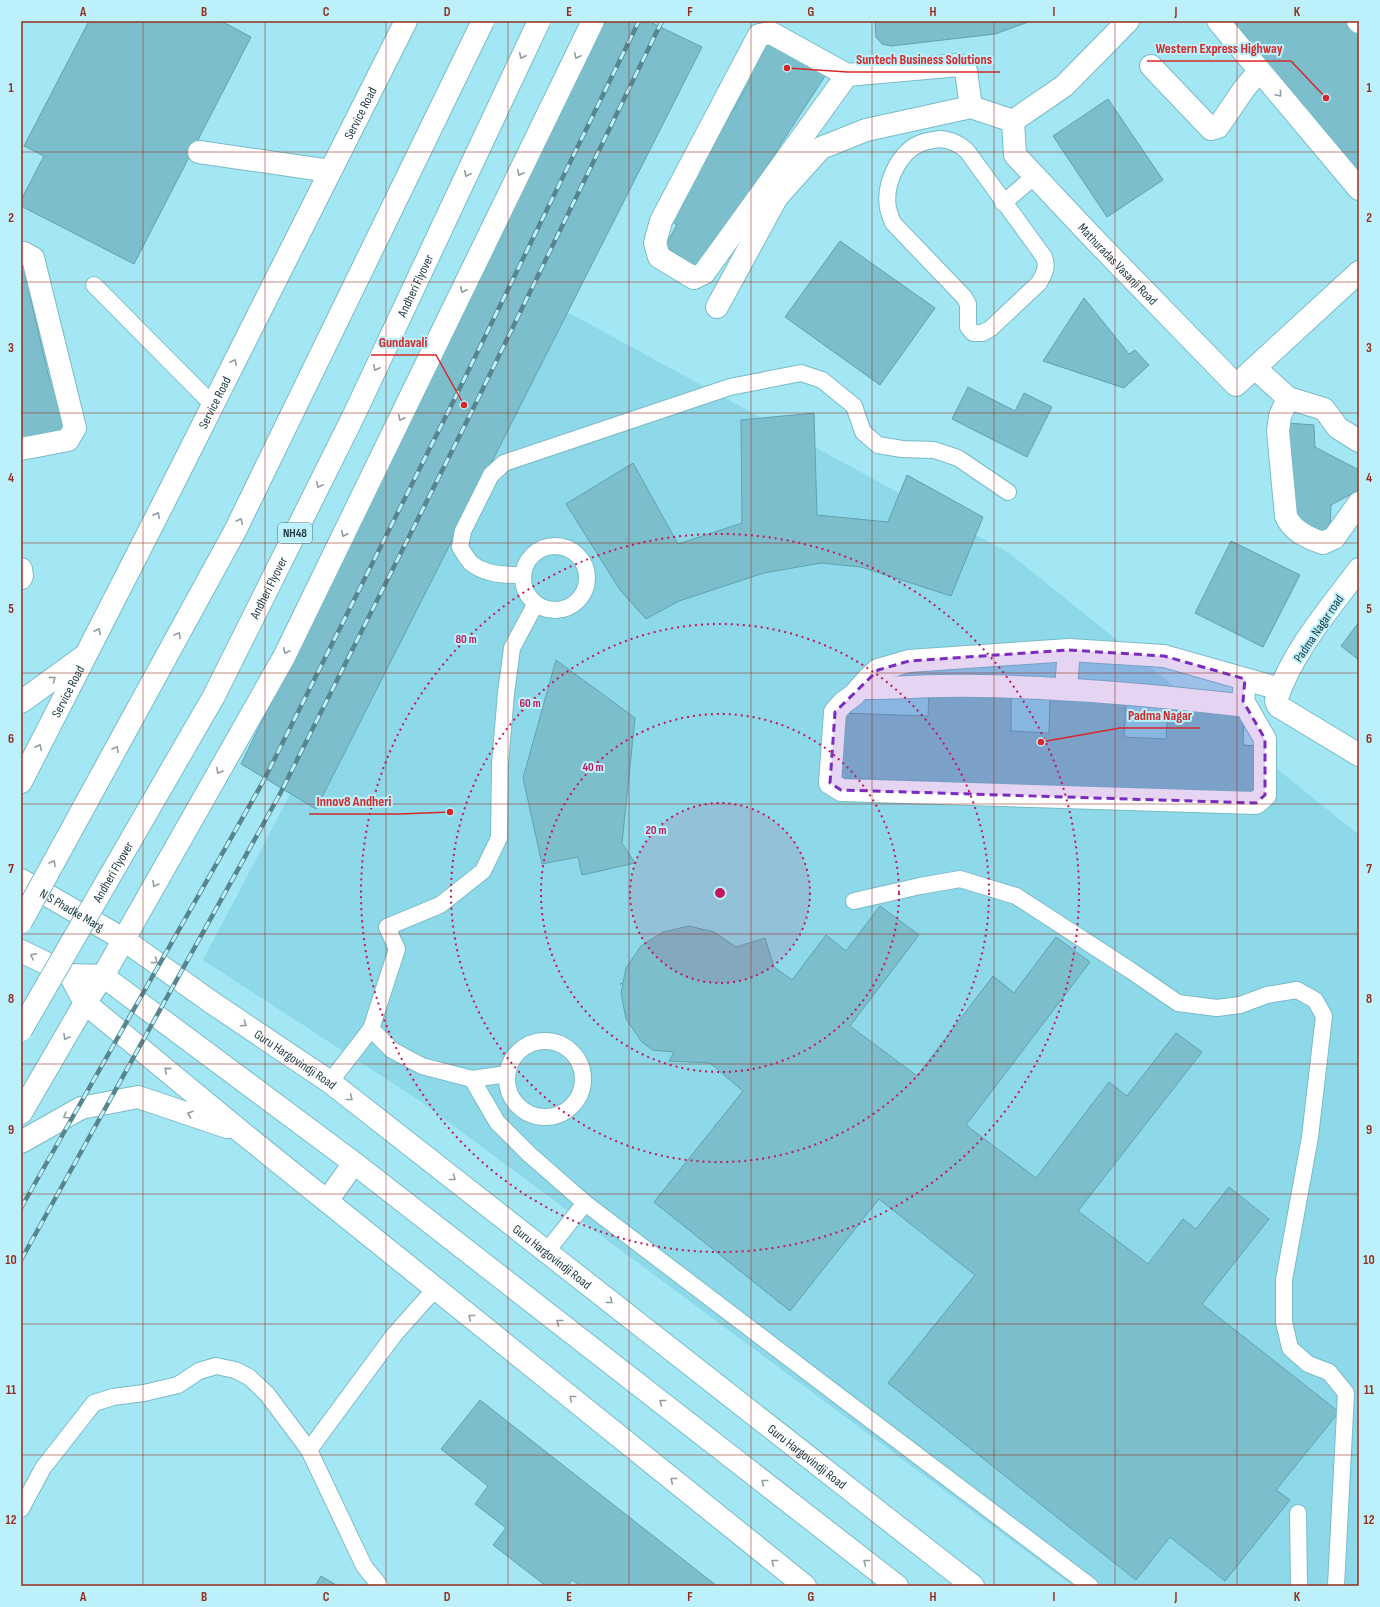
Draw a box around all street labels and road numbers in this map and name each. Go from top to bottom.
street label: Service Road [341,85,380,142]
street label: Mathuradas Vasanji Road [1074,220,1161,309]
street label: Andheri Flyover [394,252,437,320]
street label: Service Road [195,374,235,431]
road number: NH48 [278,523,312,543]
street label: Andheri Flyover [246,554,291,623]
street label: Padma Nagar road [1290,592,1347,665]
street label: Service Road [48,663,88,720]
street label: Andheri Flyover [89,839,137,906]
street label: N S Phadke Marg [37,886,106,935]
street label: Guru Hargovindji Road [251,1026,339,1093]
street label: Guru Hargovindji Road [509,1221,594,1293]
street label: Guru Hargovindji Road [764,1421,849,1493]

